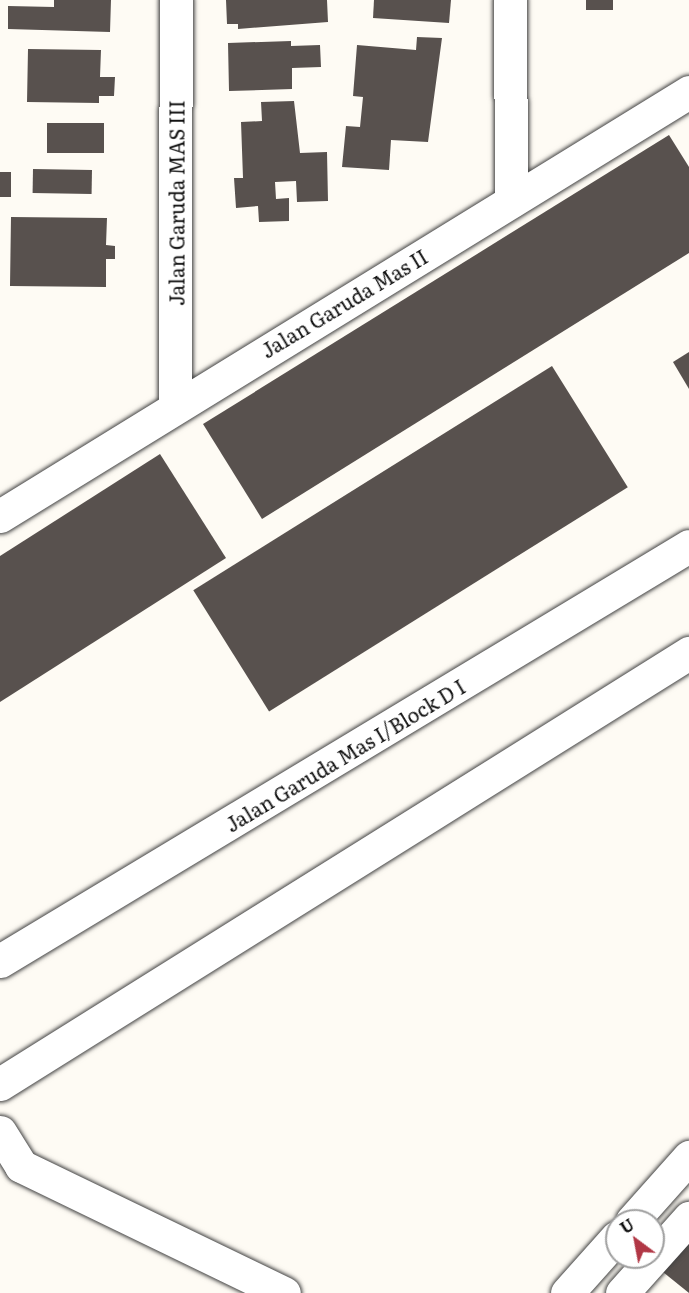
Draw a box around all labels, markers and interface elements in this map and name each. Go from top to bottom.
street label: Jalan Garuda MAS III [164,100,188,306]
street label: Jalan Garuda Mas II [256,244,432,362]
street label: Jalan Garuda Mas I/Block D I [221,674,469,836]
north arrow [605,1209,665,1269]
text: U [615,1212,638,1239]

